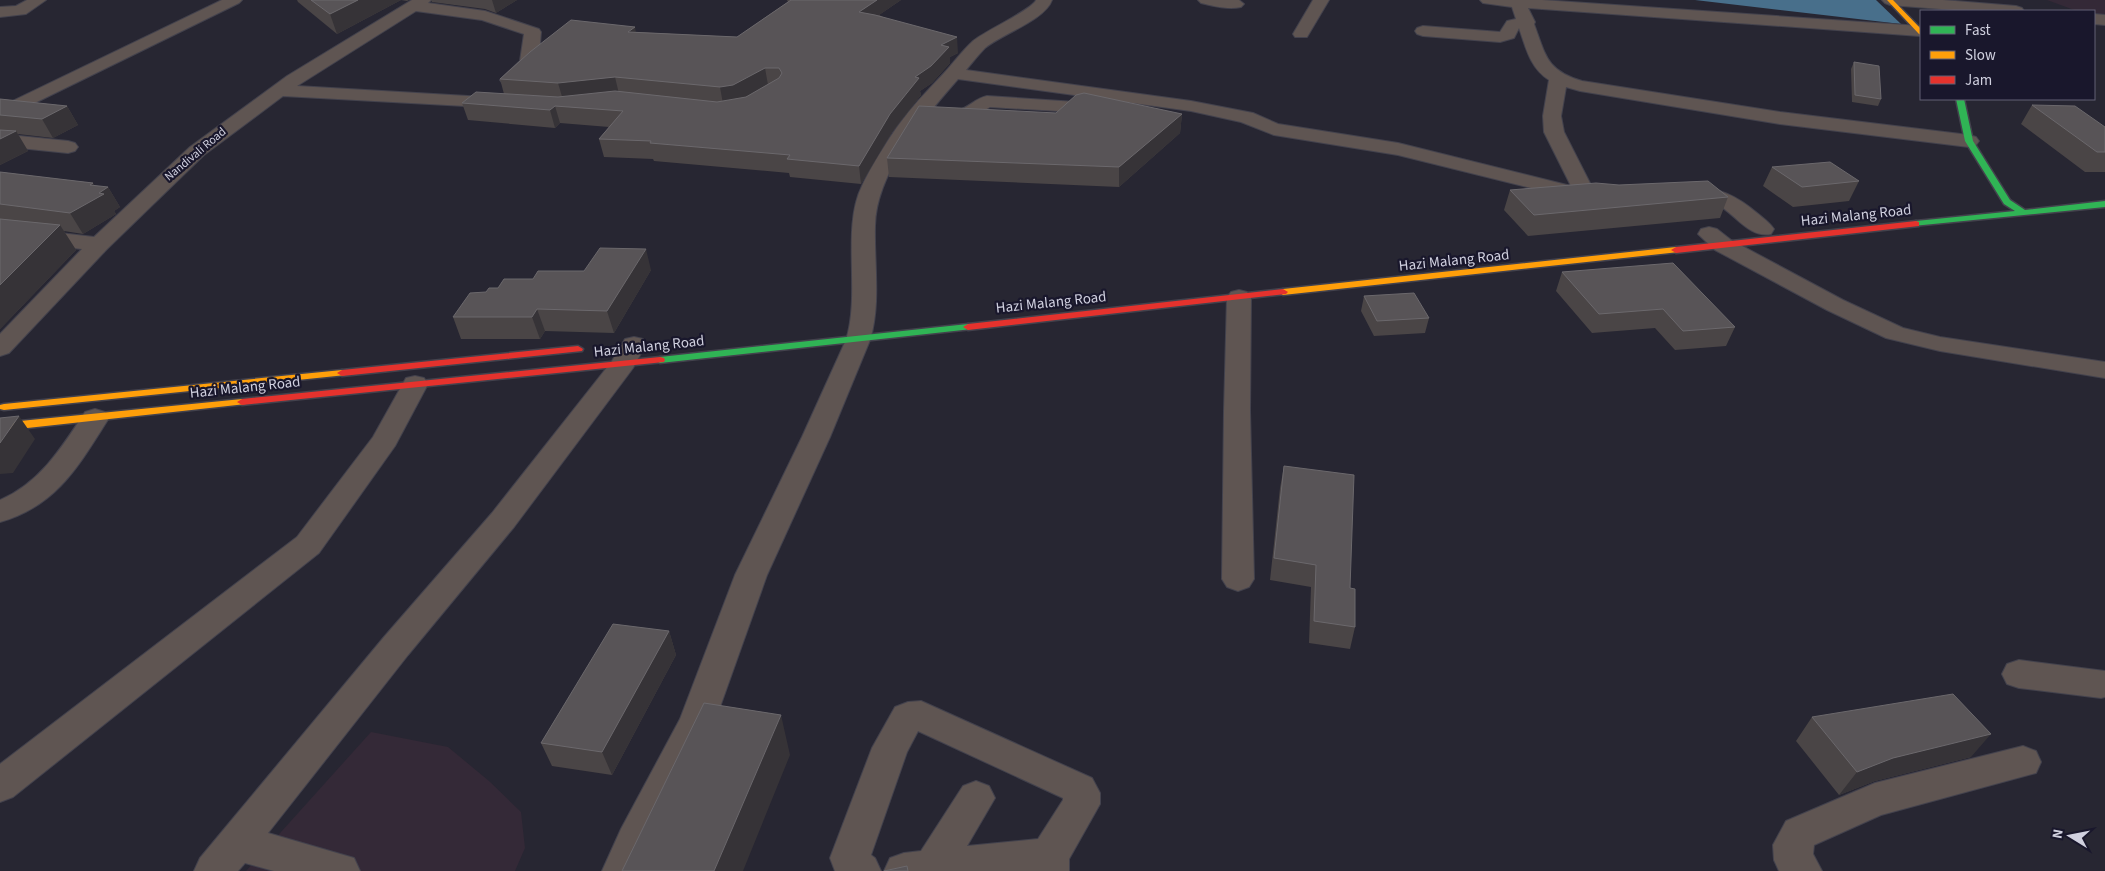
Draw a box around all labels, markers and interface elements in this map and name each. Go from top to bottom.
legend [1920,10,2095,100]
text: Fast [1965,20,1991,41]
text: Slow [1965,45,1996,66]
text: Jam [1965,70,1992,91]
street label: Nandivali Road [161,124,230,185]
street label: Hazi Malang Road [1800,199,1912,232]
street label: Hazi Malang Road [1398,244,1510,277]
street label: Hazi Malang Road [995,286,1107,319]
street label: Hazi Malang Road [593,330,705,363]
street label: Hazi Malang Road [189,371,301,404]
north arrow [2045,811,2095,861]
text: N [2048,828,2069,840]

